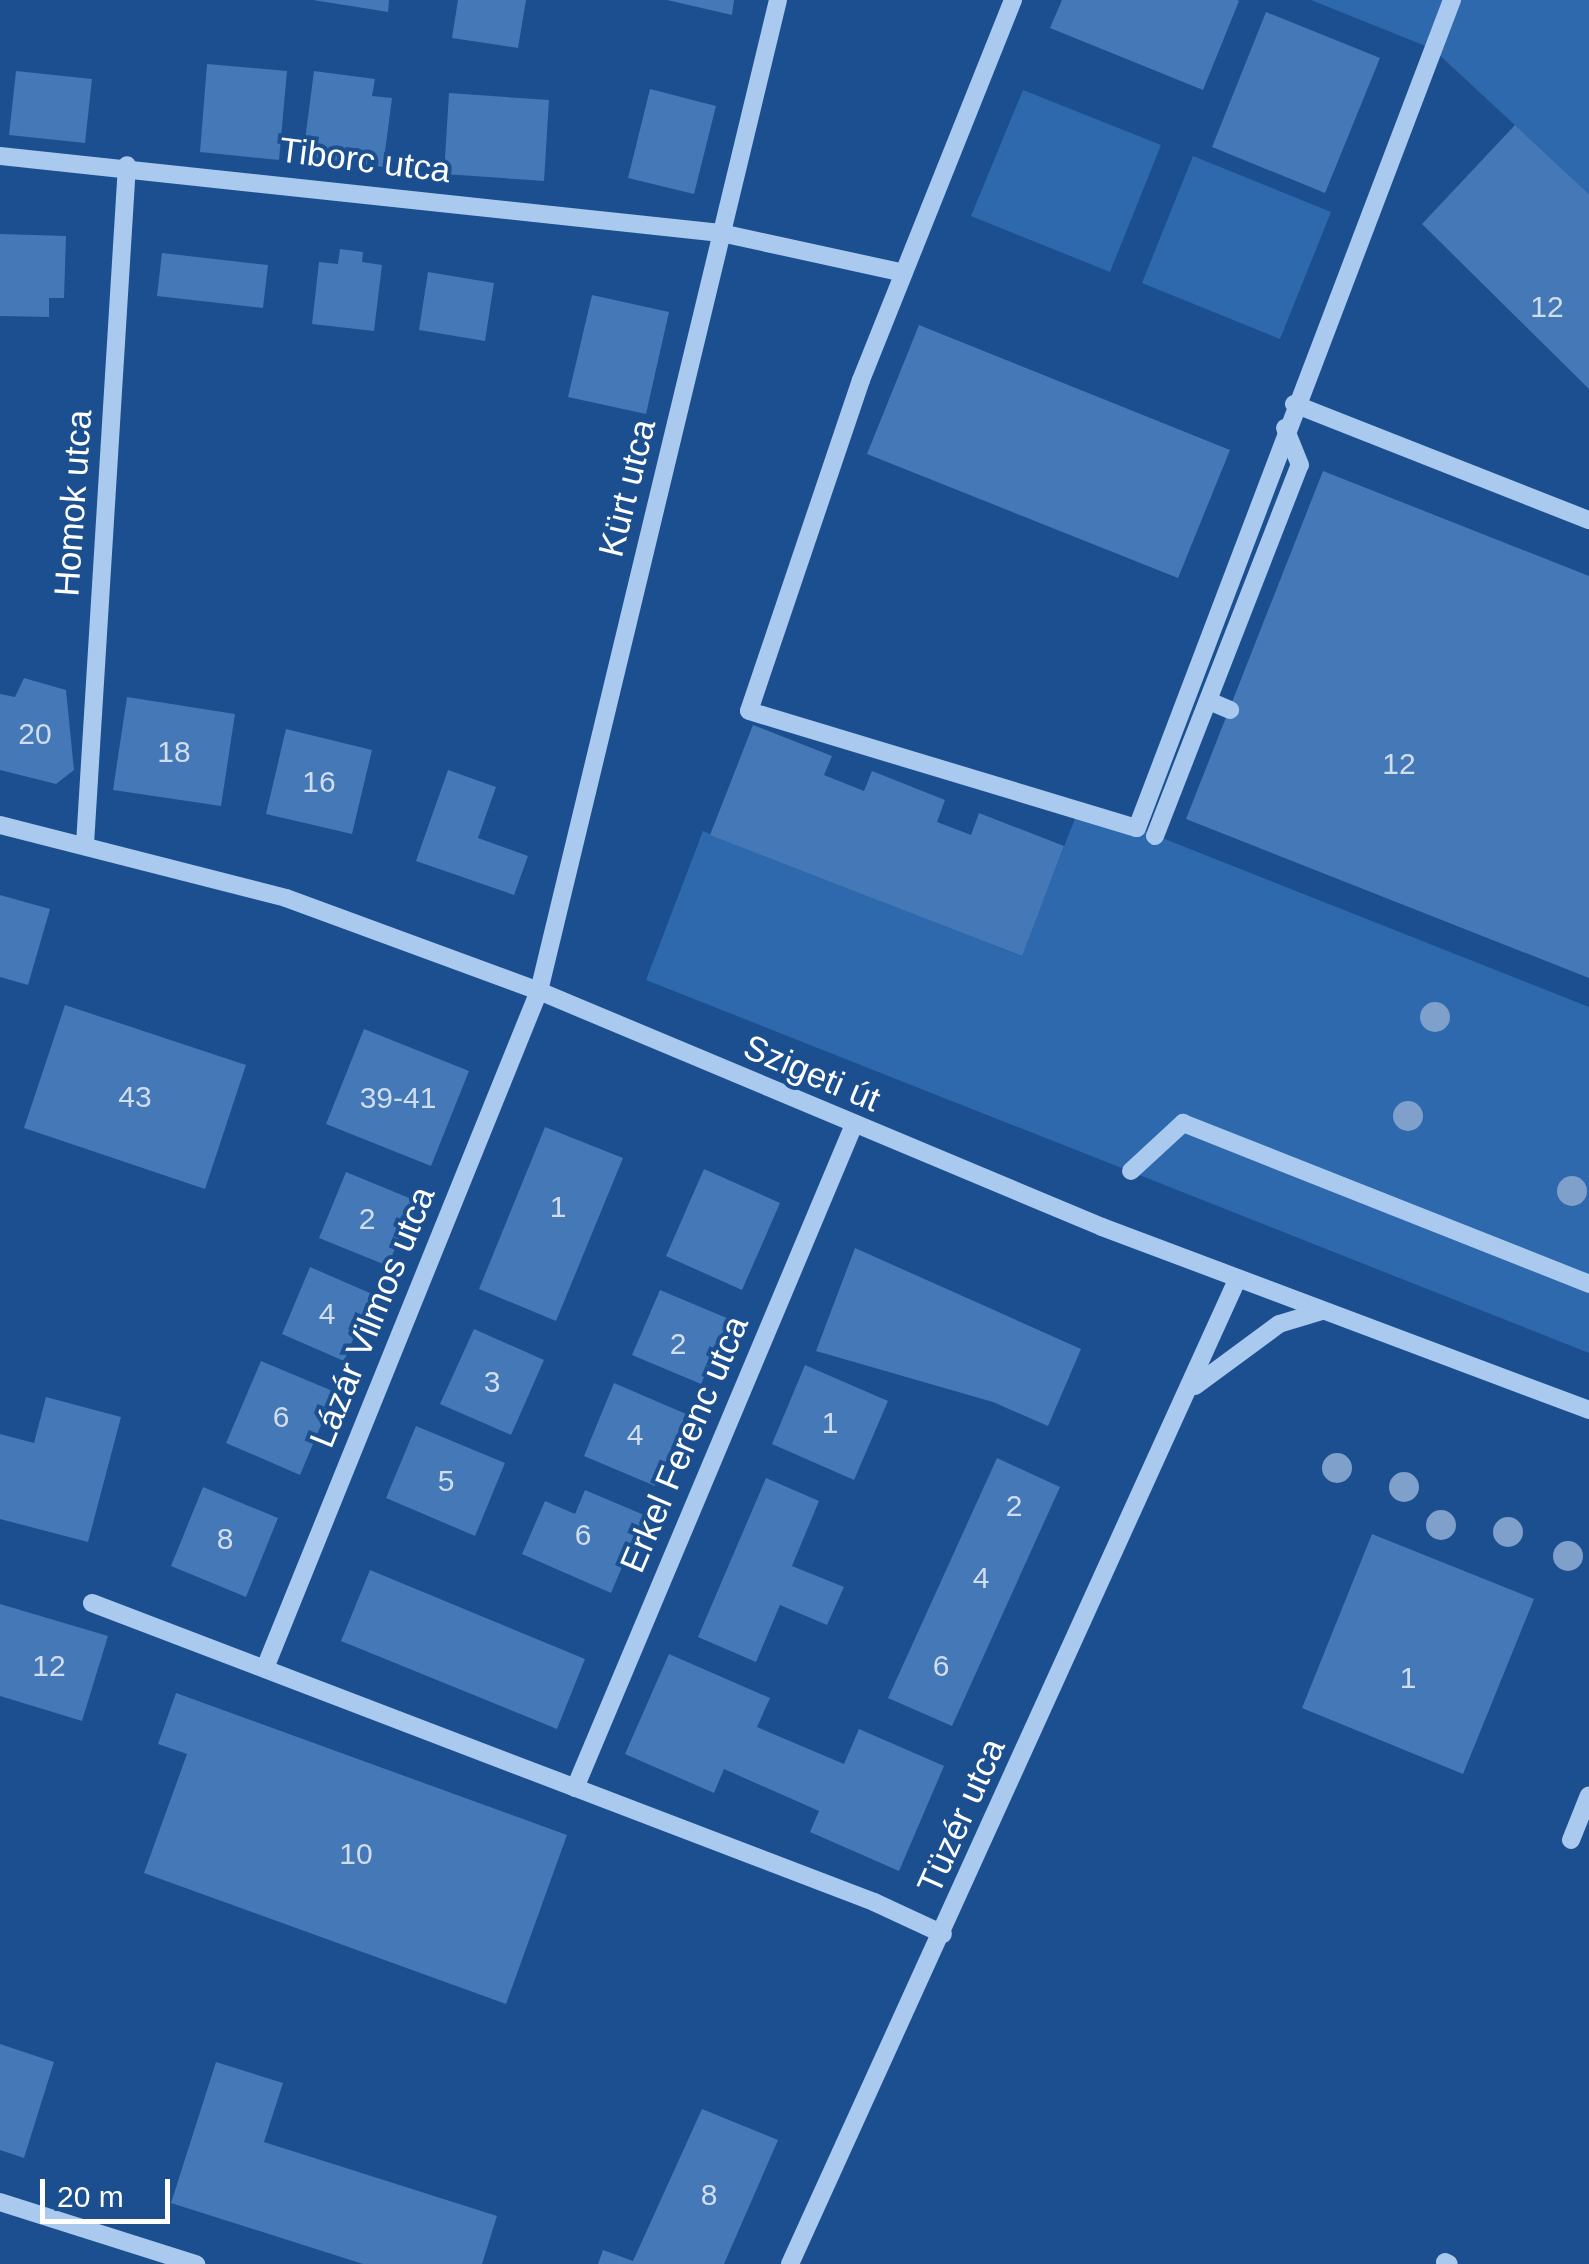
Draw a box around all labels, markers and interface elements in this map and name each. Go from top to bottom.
street label: Tiborc utca [277,129,453,191]
house number: 12 [1530,289,1564,325]
street label: Homok utca [46,408,100,598]
street label: Kürt utca [590,415,664,561]
house number: 20 [18,716,52,752]
house number: 18 [157,734,191,770]
house number: 12 [1382,746,1416,782]
house number: 16 [302,764,336,800]
street label: Szigeti út [738,1026,886,1120]
house number: 43 [118,1079,152,1115]
house number: 39-41 [360,1080,436,1116]
street label: Lázár Vilmos utca [301,1180,443,1454]
house number: 1 [550,1189,566,1225]
house number: 2 [359,1201,375,1237]
house number: 4 [319,1296,335,1332]
street label: Erkel Ferenc utca [611,1310,757,1578]
house number: 2 [670,1326,686,1362]
house number: 3 [484,1364,500,1400]
house number: 6 [273,1399,289,1435]
house number: 1 [822,1405,838,1441]
house number: 4 [627,1417,643,1453]
house number: 5 [438,1463,454,1499]
house number: 2 [1006,1488,1022,1524]
house number: 6 [575,1517,591,1553]
house number: 8 [217,1521,233,1557]
house number: 4 [973,1560,989,1596]
house number: 12 [32,1648,66,1684]
house number: 6 [933,1648,949,1684]
house number: 1 [1400,1660,1416,1696]
street label: Tüzér utca [908,1732,1014,1900]
house number: 10 [339,1836,373,1872]
scale bar [45,2159,175,2221]
house number: 8 [701,2177,717,2213]
text: 20 m [57,2180,124,2213]

